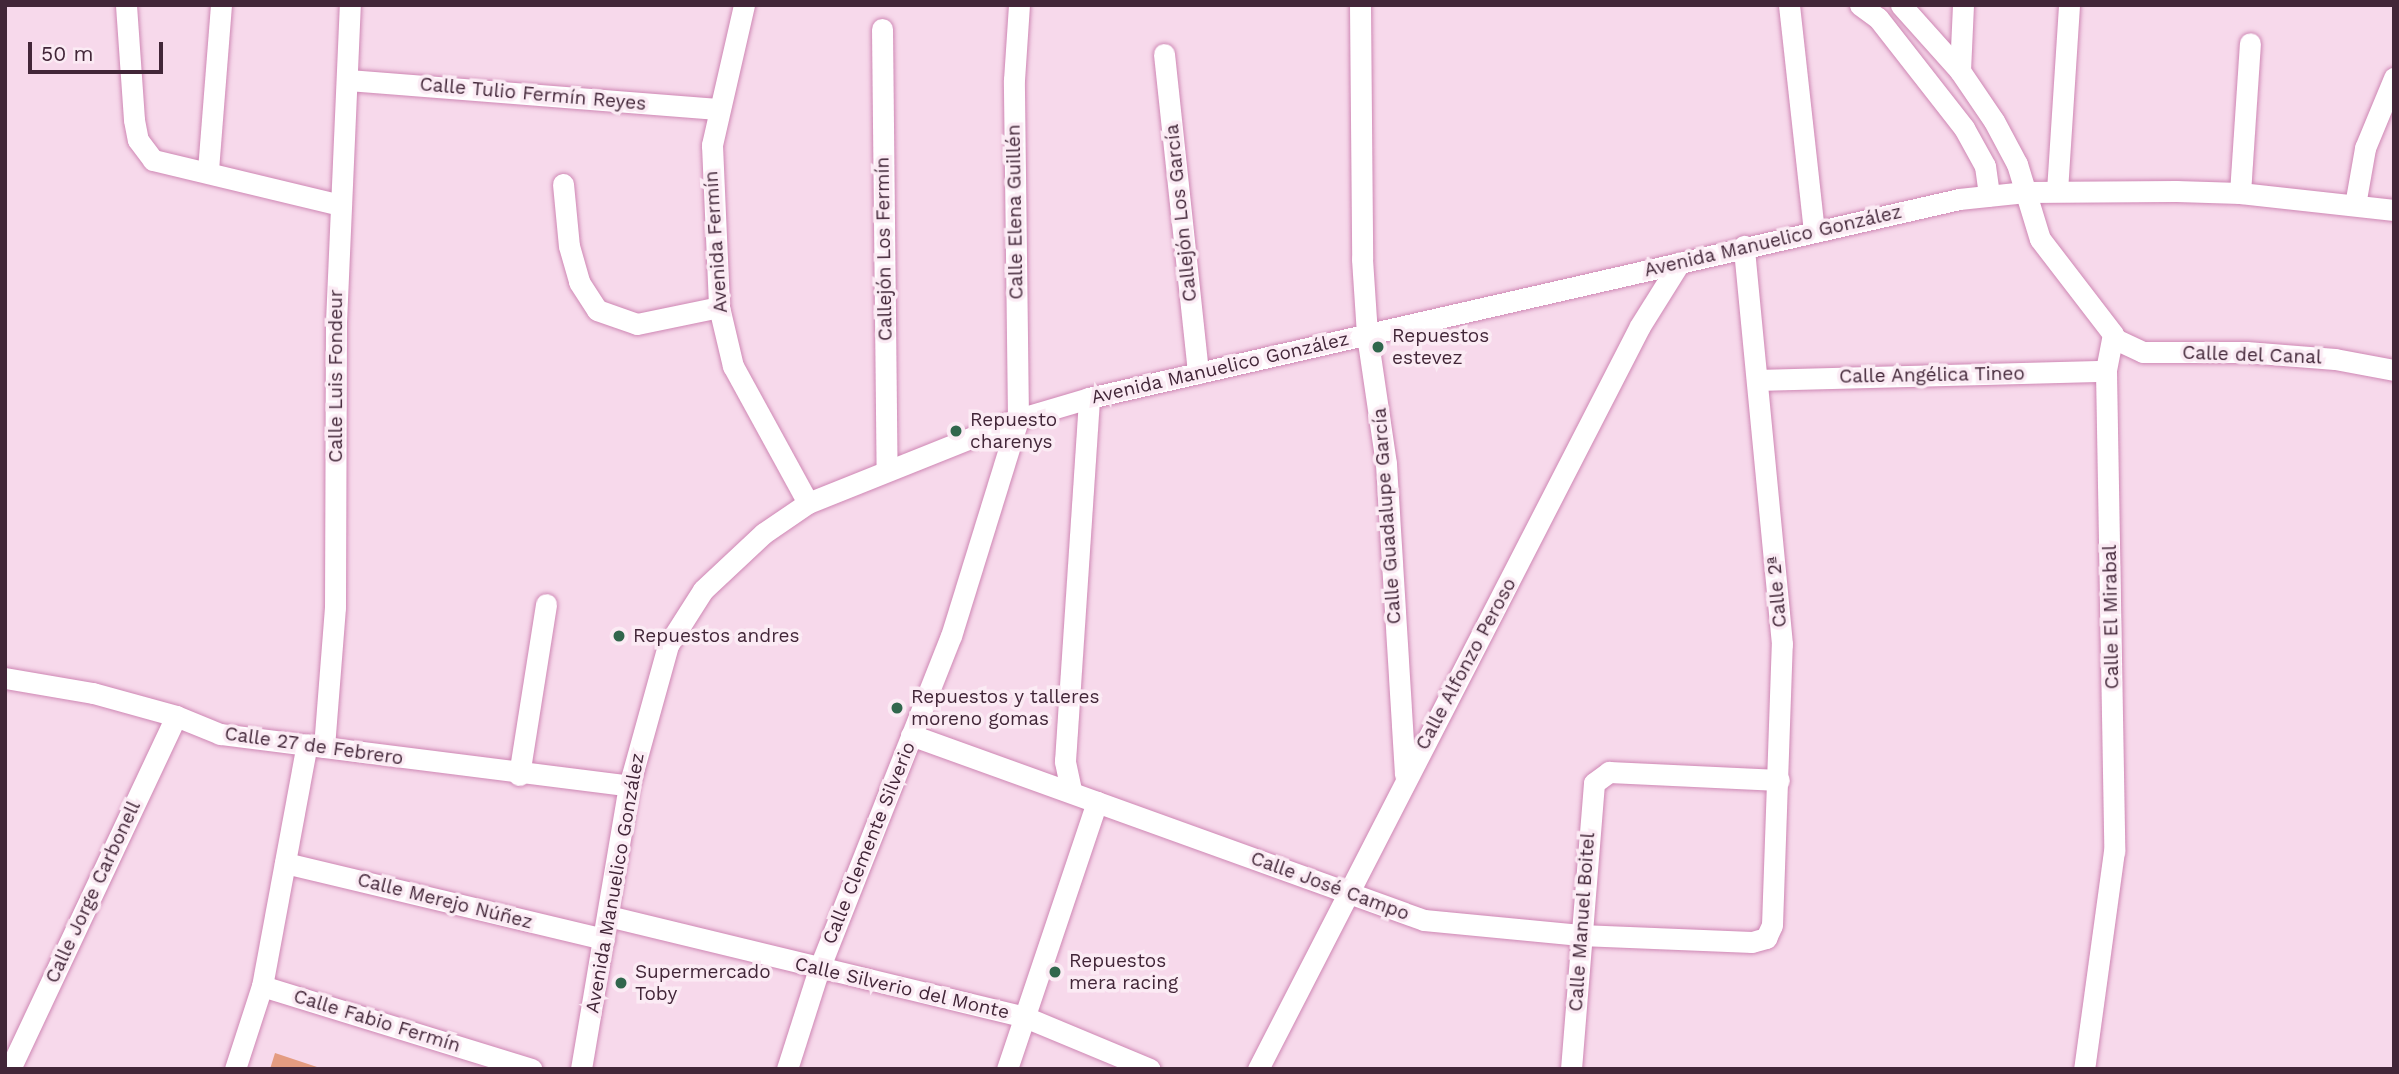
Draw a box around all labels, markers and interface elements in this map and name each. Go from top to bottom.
scale bar [32,28,166,72]
text: 50 m [41,41,93,66]
street label: Calle Tulio Fermín Reyes [419,73,647,115]
street label: Callejón Los García [1160,123,1202,303]
street label: Calle Elena Guillén [1002,124,1028,300]
street label: Callejón Los Fermín [871,157,897,341]
street label: Avenida Fermín [700,170,732,314]
street label: Avenida Manuelico González [1642,200,1904,282]
street label: Calle Luis Fondeur [325,289,347,463]
place label: Repuestos estevez [1392,325,1489,369]
street label: Avenida Manuelico González [1089,327,1351,409]
marker: Repuestos estevez [1370,339,1386,355]
street label: Calle del Canal [2182,341,2322,369]
street label: Calle Angélica Tineo [1838,362,2026,388]
street label: Calle Guadalupe García [1368,407,1406,625]
place label: Repuesto charenys [970,409,1057,453]
marker: Repuesto charenys [948,423,964,439]
street label: Calle El Mirabal [2098,544,2124,690]
street label: Calle 2ª [1763,556,1791,628]
street label: Calle Alfonzo Peroso [1411,574,1521,754]
place label: Repuestos andres [633,625,800,647]
marker: Repuestos andres [611,628,627,644]
place label: Repuestos y talleres moreno gomas [911,686,1101,730]
marker: Repuestos y talleres moreno gomas [889,700,905,716]
street label: Calle 27 de Febrero [223,722,405,770]
street label: Calle Clemente Silverio [818,738,920,948]
street label: Avenida Manuelico González [581,751,649,1015]
street label: Calle Jorge Carbonell [41,797,145,987]
street label: Calle Manuel Boitel [1564,831,1600,1013]
street label: Calle José Campo [1247,847,1413,925]
street label: Calle Merejo Núñez [355,868,535,934]
place label: Repuestos mera racing [1069,950,1179,994]
street label: Calle Silverio del Monte [792,952,1012,1024]
place label: Supermercado Toby [635,961,771,1005]
marker: Repuestos mera racing [1047,964,1063,980]
marker: Supermercado Toby [613,975,629,991]
street label: Calle Fabio Fermín [291,985,463,1057]

